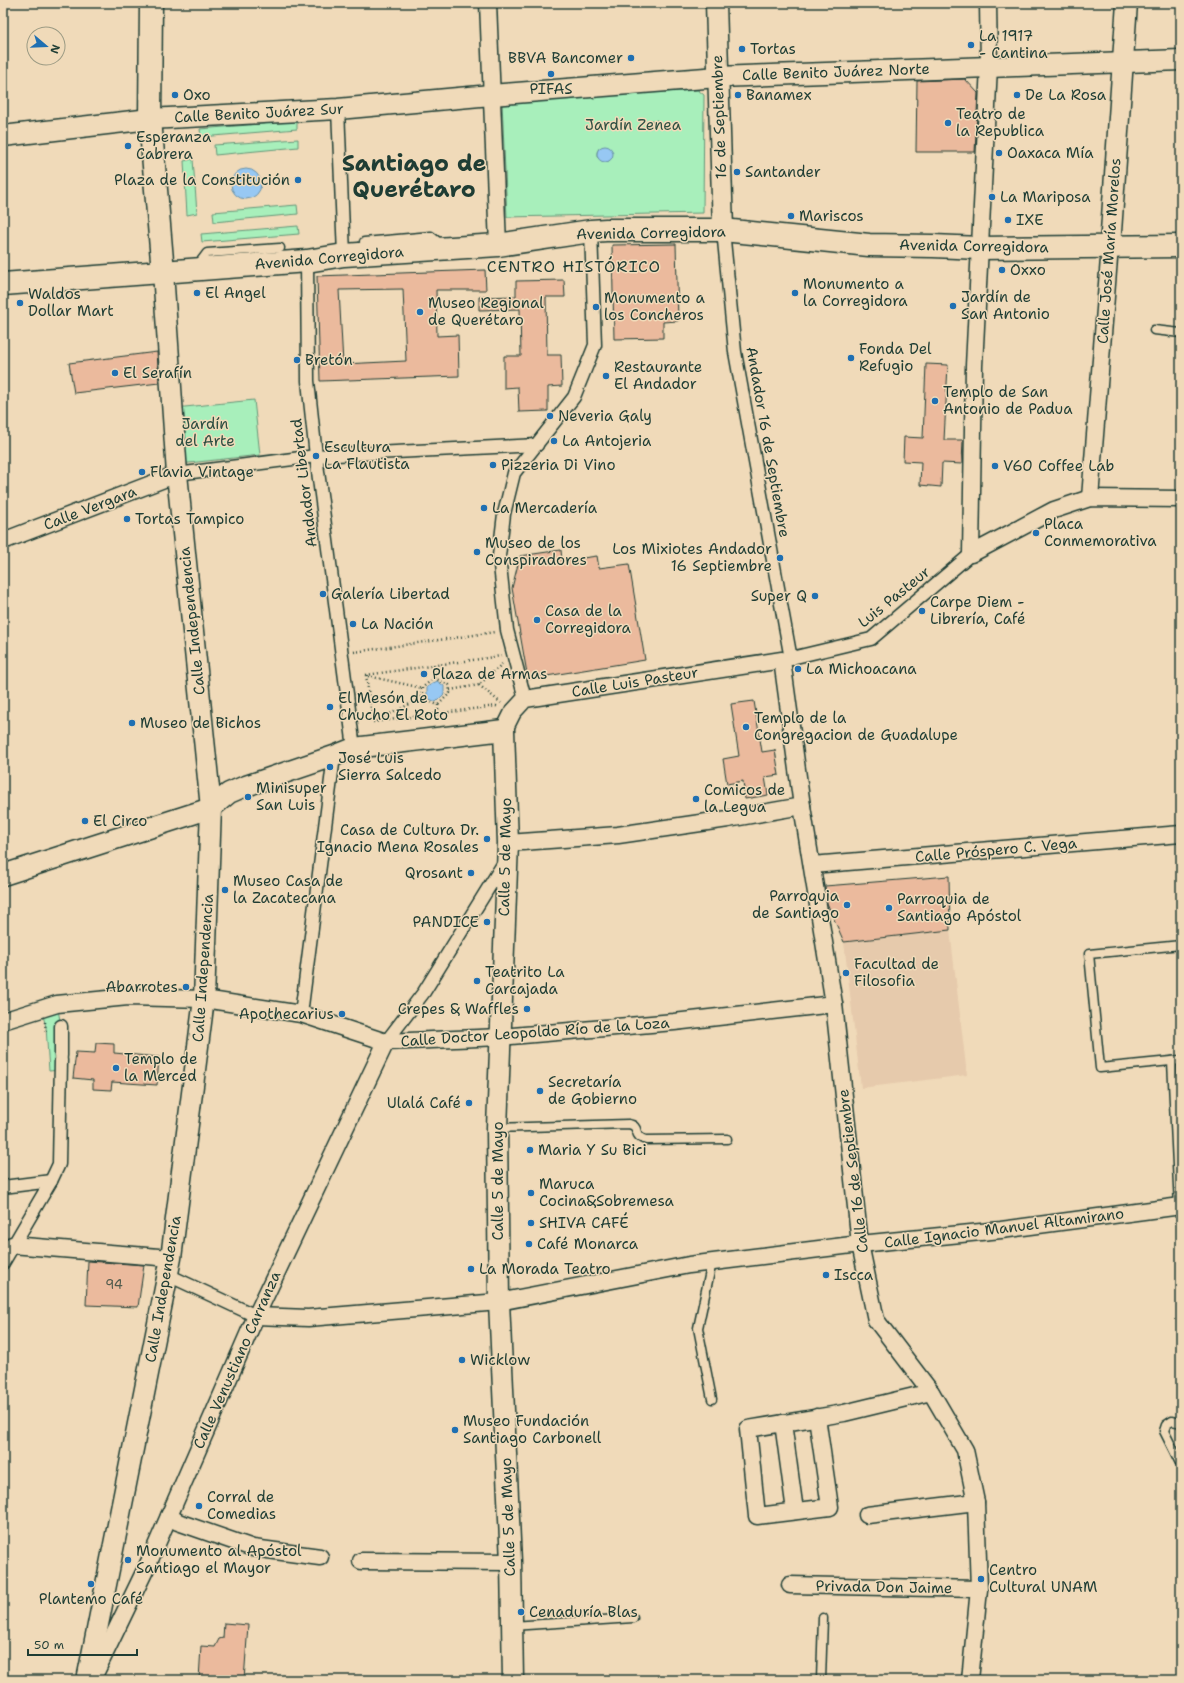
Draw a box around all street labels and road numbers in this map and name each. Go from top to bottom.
street label: 16 de Septiembre [707,55,731,179]
street label: Calle Benito Juárez Norte [742,59,930,85]
street label: Calle Benito Juárez Sur [174,99,344,127]
street label: Calle José María Morelos [1093,157,1125,345]
street label: Avenida Corregidora [576,222,727,244]
street label: Avenida Corregidora [899,235,1050,257]
street label: Avenida Corregidora [254,241,405,274]
street label: Andador 16 de Septiembre [741,345,795,539]
street label: Andador Libertad [286,417,322,549]
street label: Calle Vergara [41,481,140,535]
street label: Calle Independencia [174,545,210,696]
street label: Luis Pasteur [854,562,934,632]
street label: Calle Luis Pasteur [570,662,700,702]
street label: Calle 5 de Mayo [494,797,516,917]
street label: Calle Próspero C. Vega [914,833,1078,867]
street label: Calle Independencia [188,892,218,1043]
street label: Calle Doctor Leopoldo Río de la Loza [400,1013,671,1051]
street label: Calle 16 de Septiembre [833,1088,873,1254]
street label: Calle 5 de Mayo [488,1121,508,1241]
street label: Calle Ignacio Manuel Altamirano [883,1203,1125,1253]
street label: Calle Independencia [140,1213,186,1364]
street label: Calle Venustiano Carranza [189,1267,286,1452]
street label: Calle 5 de Mayo [496,1457,520,1577]
street label: Privada Don Jaime [815,1576,953,1598]

